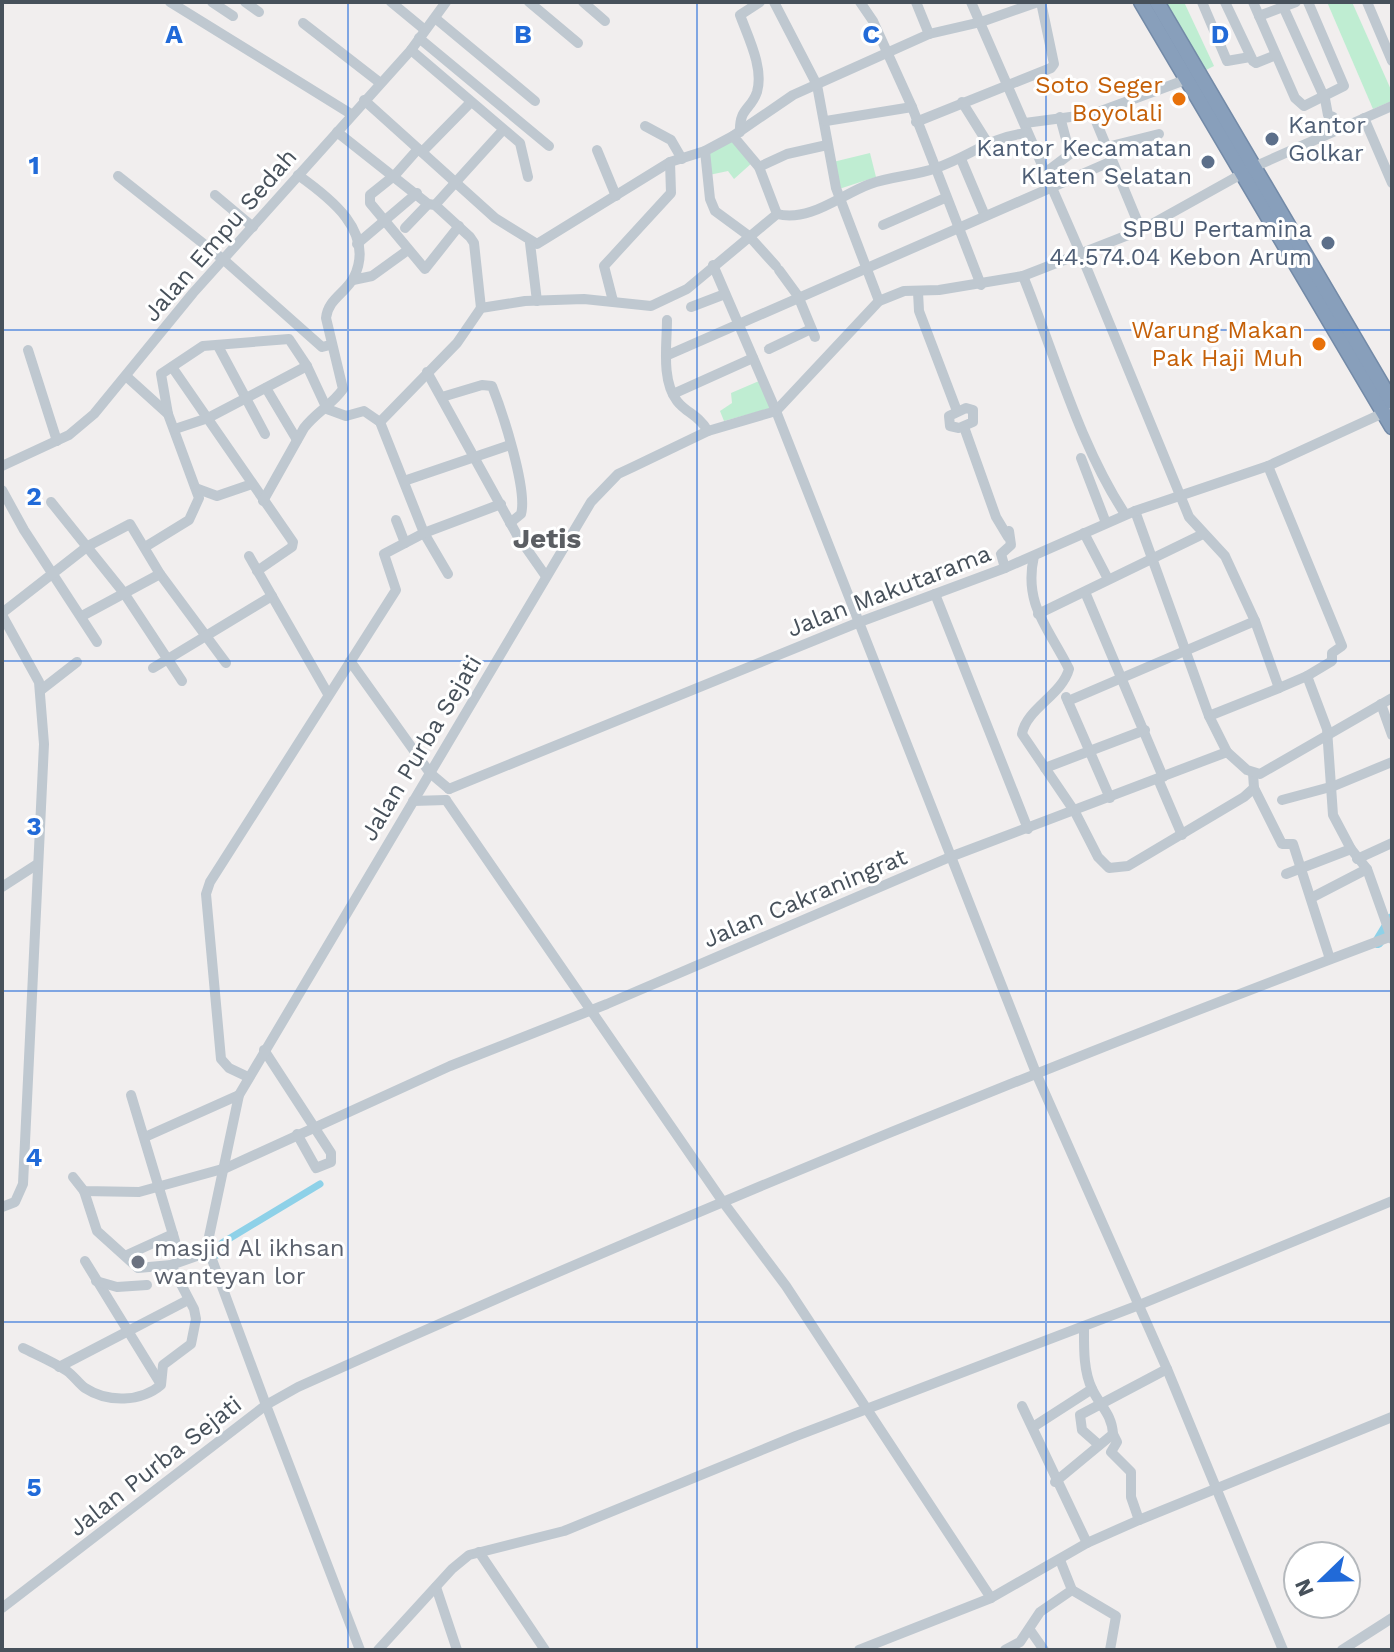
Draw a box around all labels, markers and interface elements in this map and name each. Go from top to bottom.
text: A [165,19,183,49]
text: B [514,19,532,49]
text: C [862,19,880,49]
text: D [1211,19,1229,49]
place label: Soto Seger Boyolali [1035,71,1163,127]
marker: Soto Seger Boyolali [1170,90,1188,108]
place label: Kantor Golkar [1288,111,1366,167]
marker: Kantor Golkar [1263,130,1281,148]
place label: Kantor Kecamatan Klaten Selatan [976,134,1192,190]
street label: Jalan Empu Sedah [137,143,303,327]
text: 1 [28,150,40,180]
marker: Kantor Kecamatan Klaten Selatan [1199,153,1217,171]
place label: SPBU Pertamina 44.574.04 Kebon Arum [1049,215,1312,271]
marker: SPBU Pertamina 44.574.04 Kebon Arum [1319,234,1337,252]
place label: Warung Makan Pak Haji Muh [1131,316,1303,372]
marker: Warung Makan Pak Haji Muh [1310,335,1328,353]
text: 2 [26,481,42,511]
district label: Jetis [513,522,581,555]
street label: Jalan Makutarama [783,539,995,643]
street label: Jalan Purba Sejati [355,650,487,846]
text: 3 [26,811,42,841]
street label: Jalan Cakraningrat [699,842,911,954]
text: 4 [26,1142,43,1172]
place label: masjid Al ikhsan wanteyan lor [154,1234,345,1290]
marker: masjid Al ikhsan wanteyan lor [129,1253,147,1271]
street label: Jalan Purba Sejati [63,1390,247,1542]
text: 5 [26,1472,42,1502]
north arrow [1282,1540,1362,1620]
text: N [1289,1575,1319,1600]

